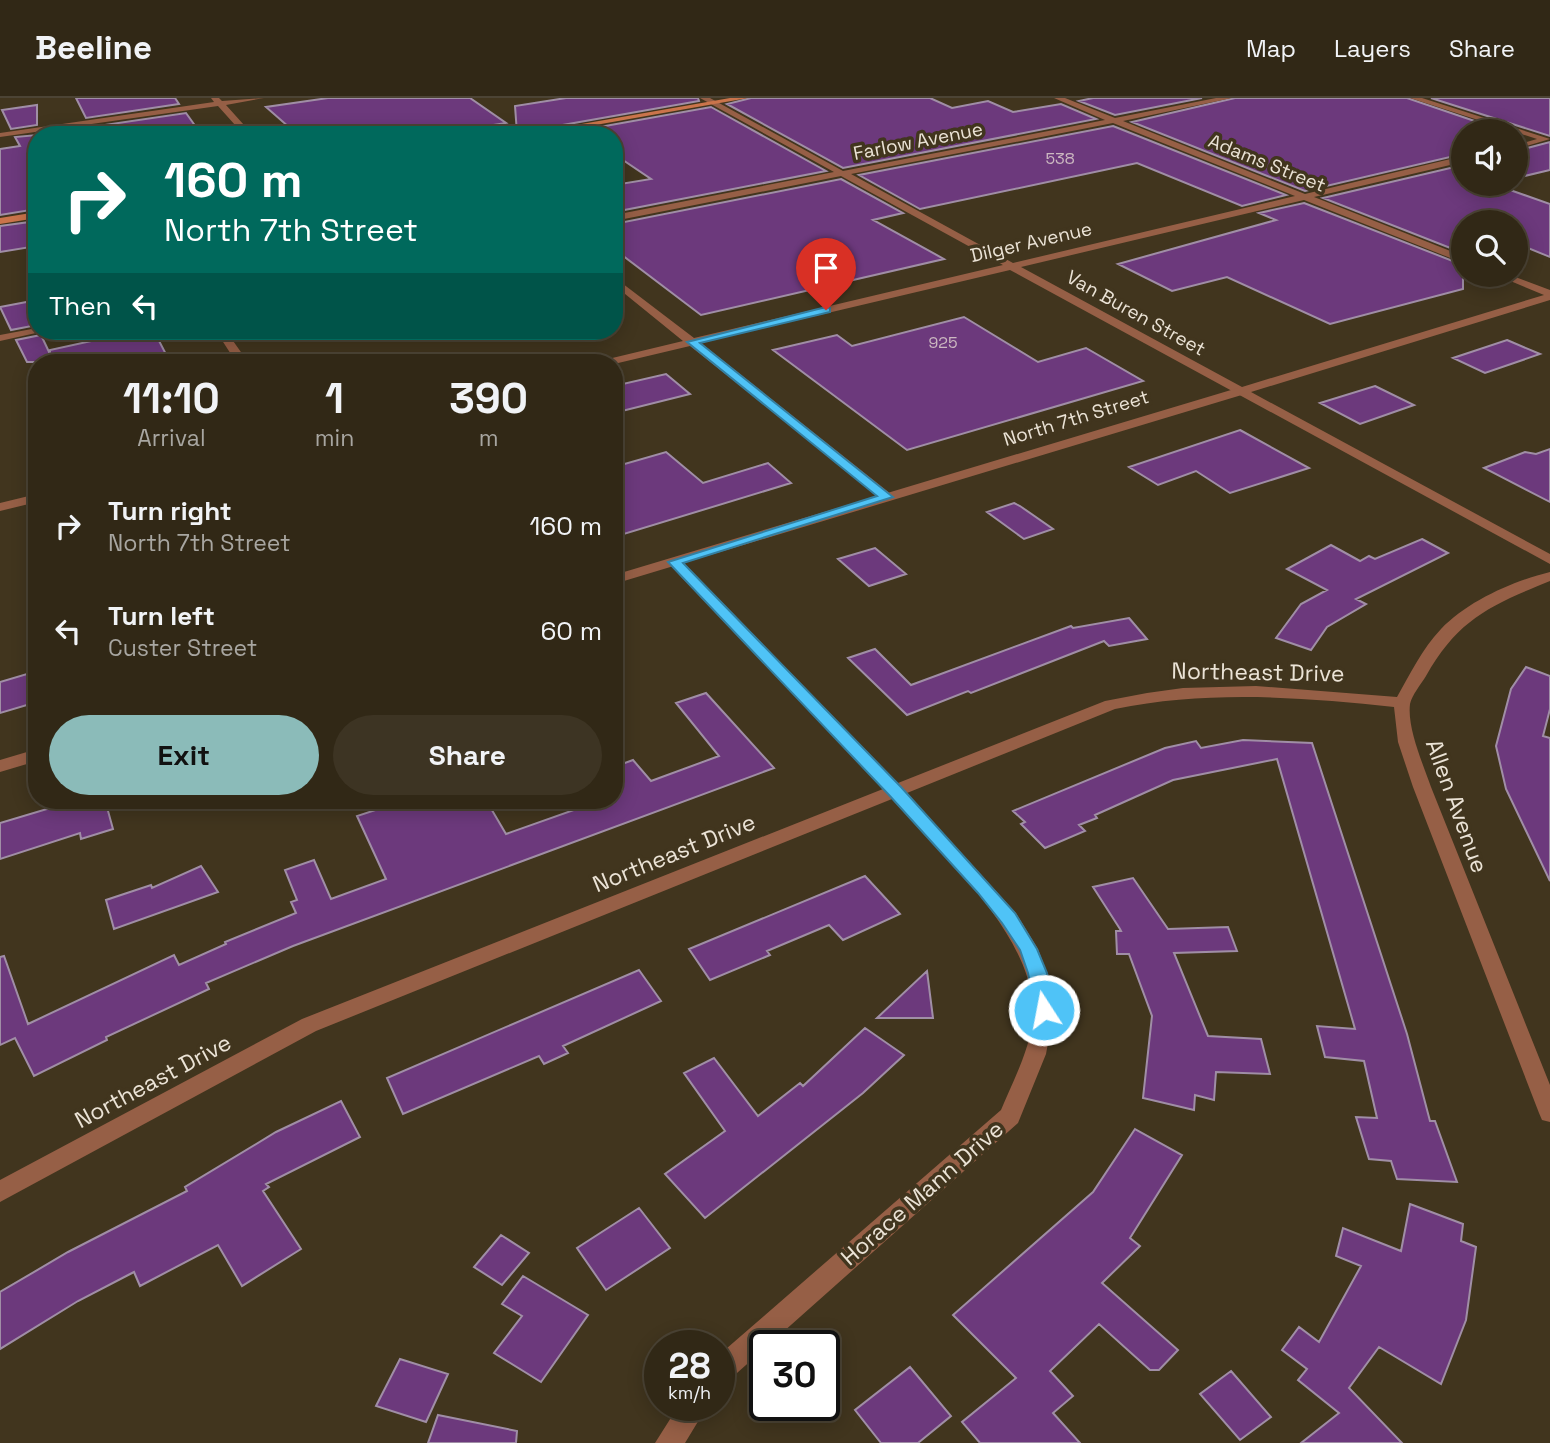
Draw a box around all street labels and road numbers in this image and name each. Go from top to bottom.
street label: Farlow Avenue [851,116,985,166]
street label: Adams Street [1205,128,1329,198]
street label: Dilger Avenue [968,216,1094,268]
street label: Van Buren Street [1062,264,1210,362]
street label: North 7th Street [1000,384,1152,452]
street label: Northeast Drive [1171,655,1345,689]
street label: Allen Avenue [1419,735,1495,877]
street label: Northeast Drive [588,807,760,899]
street label: Northeast Drive [70,1027,236,1135]
street label: Horace Mann Drive [834,1114,1010,1272]

